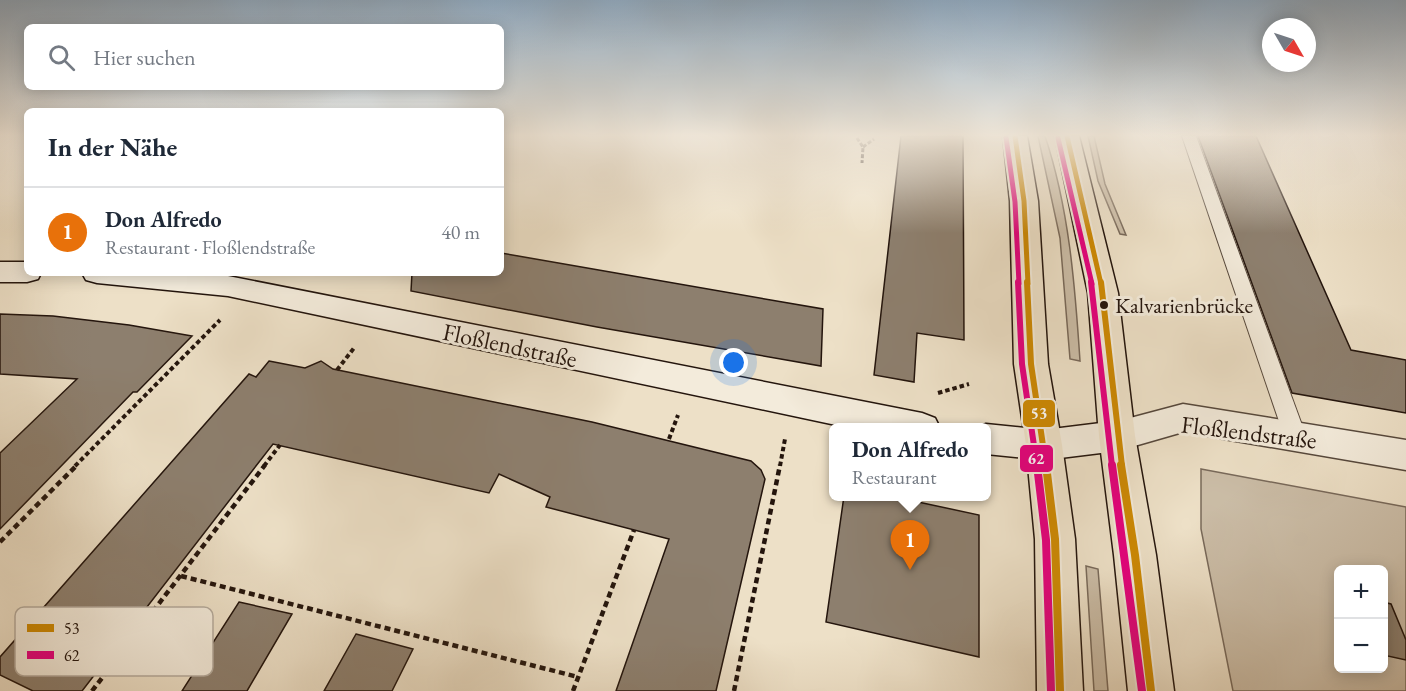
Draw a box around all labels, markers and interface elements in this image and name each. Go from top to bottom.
north arrow [1262,18,1316,72]
search box [24,24,504,90]
icon: search [45,41,78,74]
text: Hier suchen [93,43,196,72]
text: In der Nähe [48,130,177,164]
text: Don Alfredo [105,205,221,234]
text: 1 [62,219,73,245]
text: 40 m [441,219,480,245]
text: Restaurant · Floßlendstraße [105,234,315,260]
place label: Kalvarienbrücke [1115,291,1254,320]
marker: Kalvarienbrücke [1098,299,1110,311]
street label: Floßlendstraße [440,316,580,374]
your location [719,348,748,377]
line badge: 53 [1022,399,1056,428]
text: 53 [1031,403,1047,424]
street label: Floßlendstraße [1179,408,1319,456]
popup [829,423,991,501]
text: Don Alfredo [852,435,968,464]
line badge: 62 [1019,444,1054,473]
text: 62 [1028,448,1045,469]
text: Restaurant [852,464,937,490]
pin: 1 [890,520,930,570]
map controls [1334,565,1388,673]
button: + [1334,565,1388,619]
legend [15,607,213,676]
text: 53 [64,618,80,639]
button: − [1334,619,1388,673]
text: 62 [64,645,80,666]

